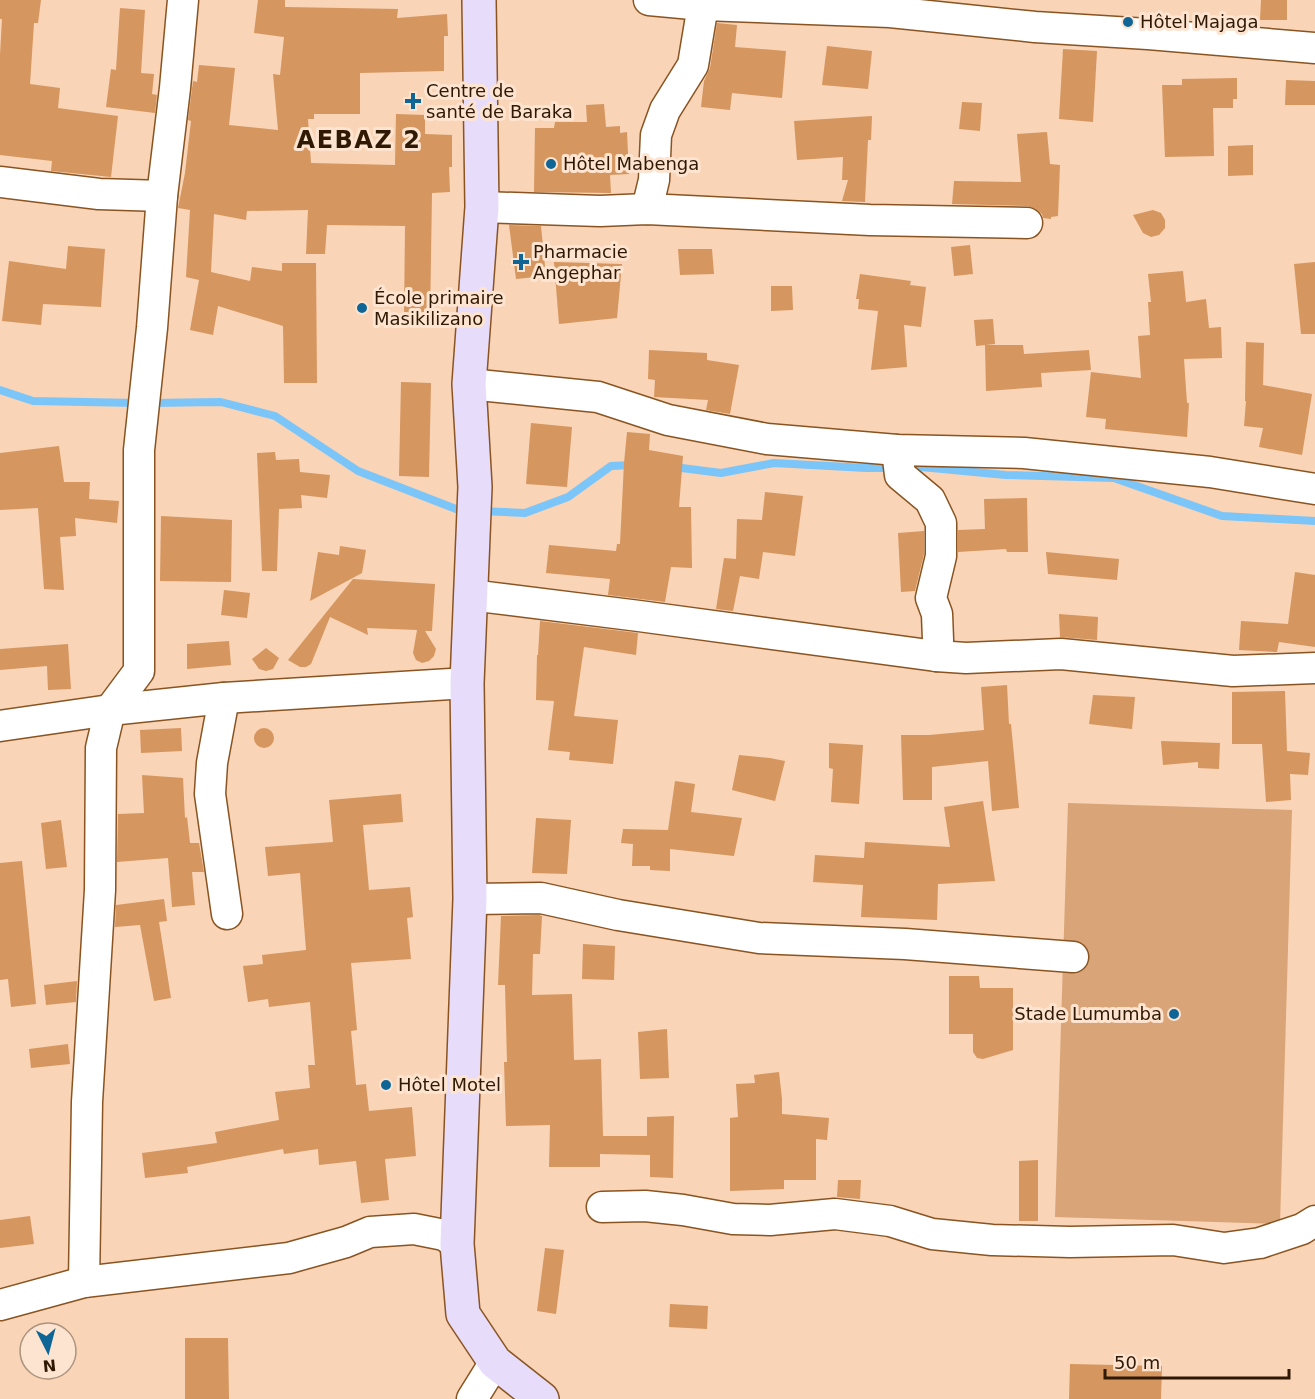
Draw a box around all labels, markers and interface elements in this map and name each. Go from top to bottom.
place label: Hôtel Majaga [1140,11,1258,32]
marker: Hôtel Majaga [1121,15,1135,29]
place label: Centre de santé de Baraka [426,80,573,122]
marker: Centre de santé de Baraka [404,92,422,110]
district label: AEBAZ 2 [297,126,421,154]
place label: Hôtel Mabenga [563,153,699,174]
marker: Hôtel Mabenga [544,157,558,171]
place label: Pharmacie Angephar [533,241,628,283]
marker: Pharmacie Angephar [514,255,528,269]
place label: École primaire Masikilizano [374,287,504,329]
marker: École primaire Masikilizano [355,301,369,315]
place label: Stade Lumumba [1014,1003,1162,1024]
marker: Stade Lumumba [1167,1007,1181,1021]
place label: Hôtel Motel [398,1074,501,1095]
marker: Hôtel Motel [379,1078,393,1092]
north arrow [18,1321,78,1381]
scale bar [1105,1342,1290,1380]
text: 50 m [1114,1352,1160,1373]
text: N [42,1355,57,1376]

